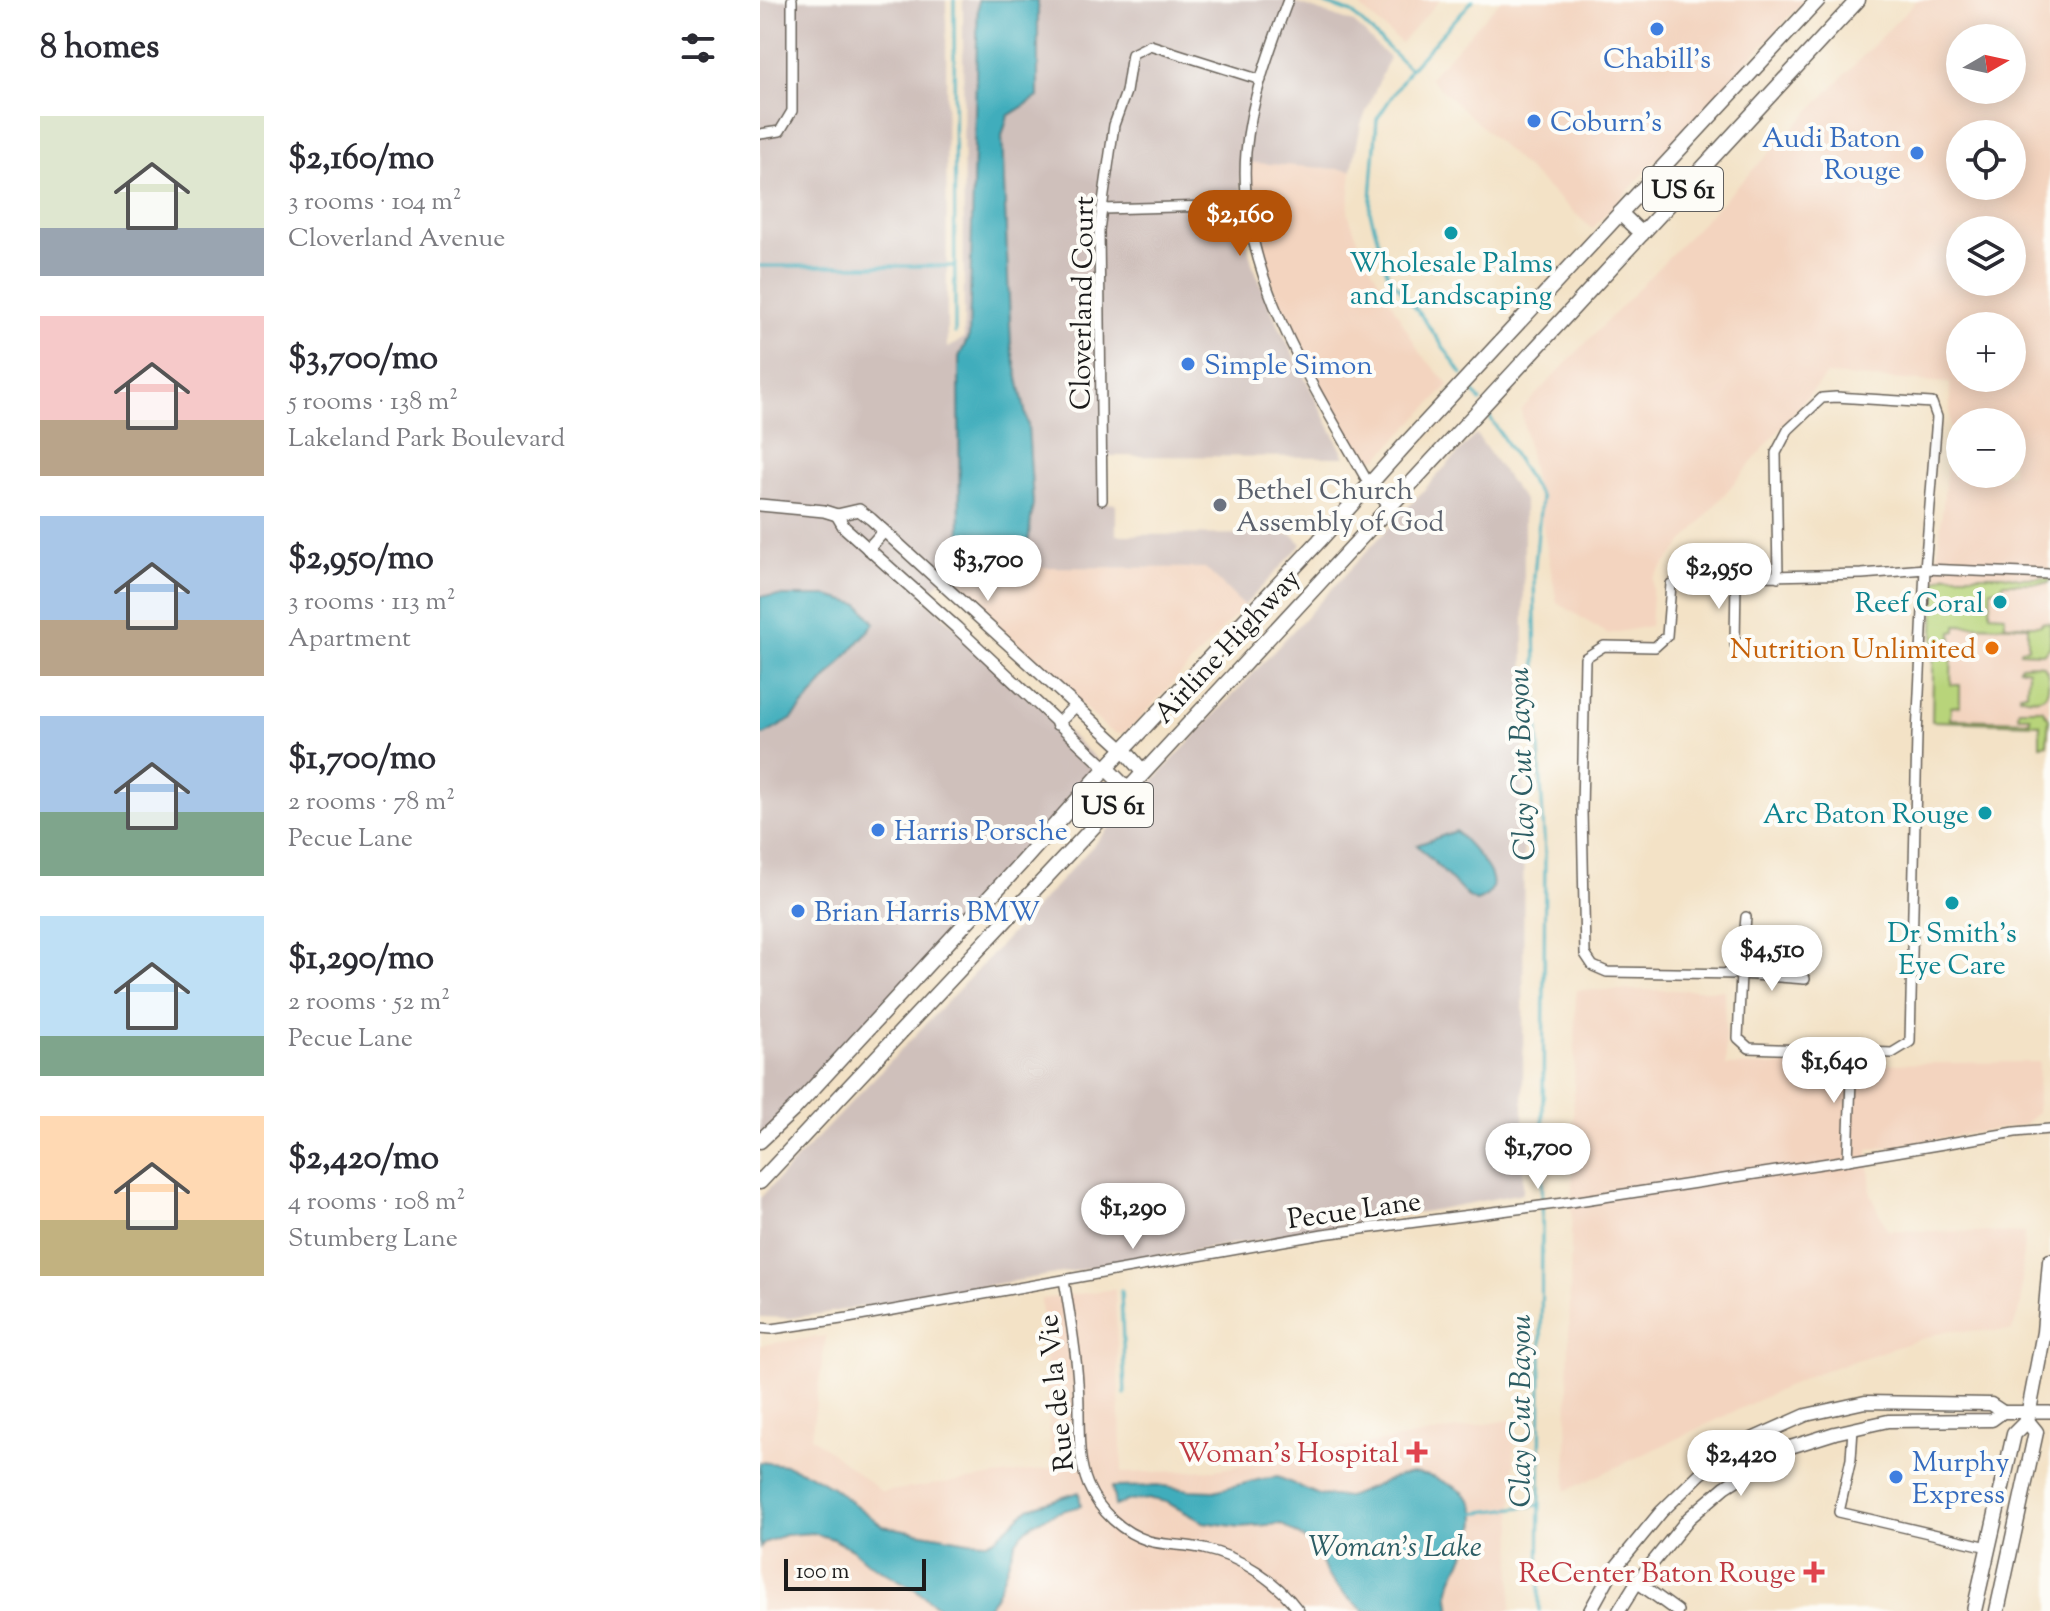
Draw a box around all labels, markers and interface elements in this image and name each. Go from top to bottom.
marker: Chabill's [1648,20,1666,38]
text: 8 homes [40,24,159,73]
north arrow [1946,24,2026,104]
map controls [1946,24,2026,488]
icon: filters [676,26,720,70]
place label: Chabill's [1603,41,1711,81]
place label: Coburn's [1550,104,1662,144]
marker: Coburn's [1525,112,1543,130]
place label: Audi Baton Rouge [1762,120,1901,192]
button: locate [1946,120,2026,200]
text: $2,160/mo [288,135,434,184]
marker: Audi Baton Rouge [1908,144,1926,162]
icon: home [104,148,200,244]
road number: US 61 [1643,167,1723,211]
text: 3 rooms · 104 m² [288,184,462,221]
pin: $2,160 [1175,190,1305,258]
street label: Cloverland Court [1062,195,1106,410]
text: $2,160 [1206,197,1274,234]
button: layers [1946,216,2026,296]
text: Cloverland Avenue [288,221,505,258]
marker: Wholesale Palms and Landscaping [1442,224,1460,242]
place label: Wholesale Palms and Landscaping [1349,245,1553,317]
button: + [1946,312,2026,392]
text: $3,700/mo [288,335,438,384]
place label: Simple Simon [1204,347,1373,387]
icon: home [104,348,200,444]
marker: Simple Simon [1179,355,1197,373]
text: 5 rooms · 138 m² [288,384,458,421]
button: − [1946,408,2026,488]
text: Lakeland Park Boulevard [288,421,565,458]
place label: Bethel Church Assembly of God [1236,472,1444,544]
marker: Bethel Church Assembly of God [1211,496,1229,514]
text: $2,950/mo [288,535,434,584]
pin: $3,700 [923,535,1053,603]
text: $3,700 [953,542,1023,579]
pin: $2,950 [1654,543,1784,611]
icon: home [104,548,200,644]
text: $2,950 [1685,550,1753,587]
street label: Airline Highway [1146,561,1311,734]
text: 3 rooms · 113 m² [288,584,456,621]
place label: Reef Coral [1855,585,1984,625]
marker: Reef Coral [1991,593,2009,611]
text: Apartment [288,621,411,658]
place label: Nutrition Unlimited [1730,631,1976,671]
marker: Nutrition Unlimited [1983,639,2001,657]
water label: Clay Cut Bayou [1499,666,1548,861]
text: $1,700/mo [288,735,436,784]
icon: home [104,748,200,844]
road number: US 61 [1073,783,1153,827]
text: 2 rooms · 78 m² [288,784,455,821]
place label: Arc Baton Rouge [1763,796,1969,836]
marker: Arc Baton Rouge [1976,804,1994,822]
place label: Harris Porsche [894,813,1068,853]
text: Pecue Lane [288,821,413,858]
marker: Harris Porsche [869,821,887,839]
place label: Brian Harris BMW [814,894,1040,934]
marker: Dr Smith's Eye Care [1943,894,1961,912]
marker: Brian Harris BMW [789,902,807,920]
place label: Dr Smith's Eye Care [1887,915,2017,987]
pin: $4,510 [1707,925,1837,993]
text: $4,510 [1739,932,1805,969]
text: $1,290/mo [288,935,434,984]
icon: home [104,948,200,1044]
text: 2 rooms · 52 m² [288,984,450,1021]
text: Pecue Lane [288,1021,413,1058]
pin: $1,640 [1769,1037,1899,1105]
text: $1,640 [1800,1044,1868,1081]
pin: $1,700 [1473,1123,1603,1191]
text: $1,700 [1503,1130,1573,1167]
text: $2,420/mo [288,1135,439,1184]
icon: home [104,1148,200,1244]
pin: $1,290 [1068,1183,1198,1251]
street label: Pecue Lane [1285,1183,1424,1241]
text: 4 rooms · 108 m² [288,1184,465,1221]
text: $1,290 [1099,1190,1167,1227]
text: Stumberg Lane [288,1221,458,1258]
street label: Rue de la Vie [1030,1312,1086,1473]
water label: Clay Cut Bayou [1501,1314,1544,1508]
pin: $2,420 [1676,1430,1806,1498]
place label: Woman's Hospital [1178,1435,1399,1475]
text: $2,420 [1705,1437,1777,1474]
marker: Woman's Hospital [1406,1441,1428,1463]
place label: Murphy Express [1912,1444,2009,1516]
marker: Murphy Express [1887,1468,1905,1486]
water label: Woman's Lake [1308,1527,1482,1570]
scale bar [784,1555,926,1591]
place label: ReCenter Baton Rouge [1518,1555,1796,1595]
text: 100 m [796,1557,849,1589]
marker: ReCenter Baton Rouge [1803,1561,1825,1583]

